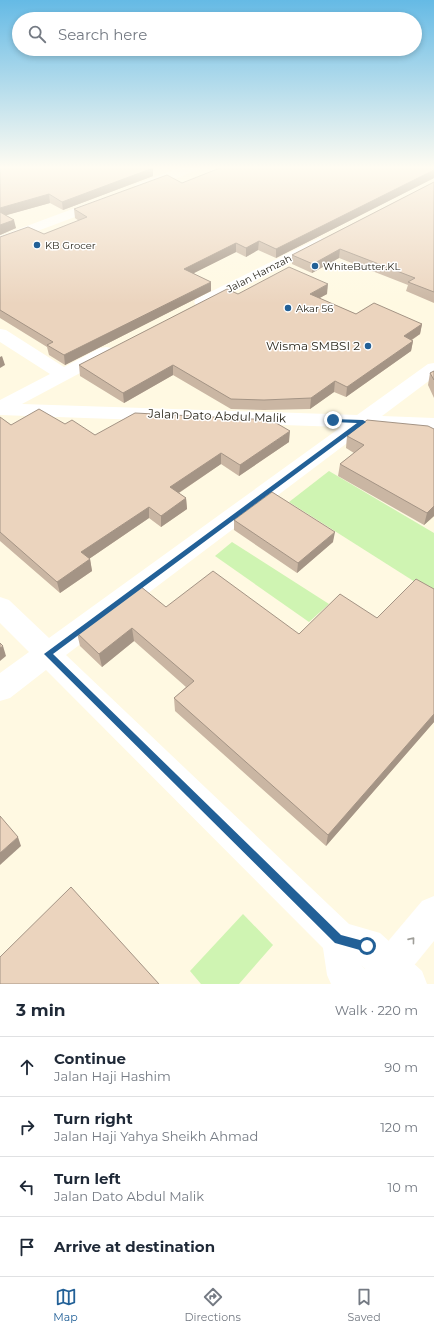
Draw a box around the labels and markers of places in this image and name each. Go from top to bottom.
place label: KB Grocer [45,239,96,252]
marker: KB Grocer [32,240,42,250]
place label: WhiteButter.KL [323,260,400,273]
marker: WhiteButter.KL [310,261,320,271]
place label: Akar 56 [296,302,333,315]
marker: Akar 56 [283,303,293,313]
place label: Wisma SMBSI 2 [266,338,360,353]
marker: Wisma SMBSI 2 [363,341,373,351]

